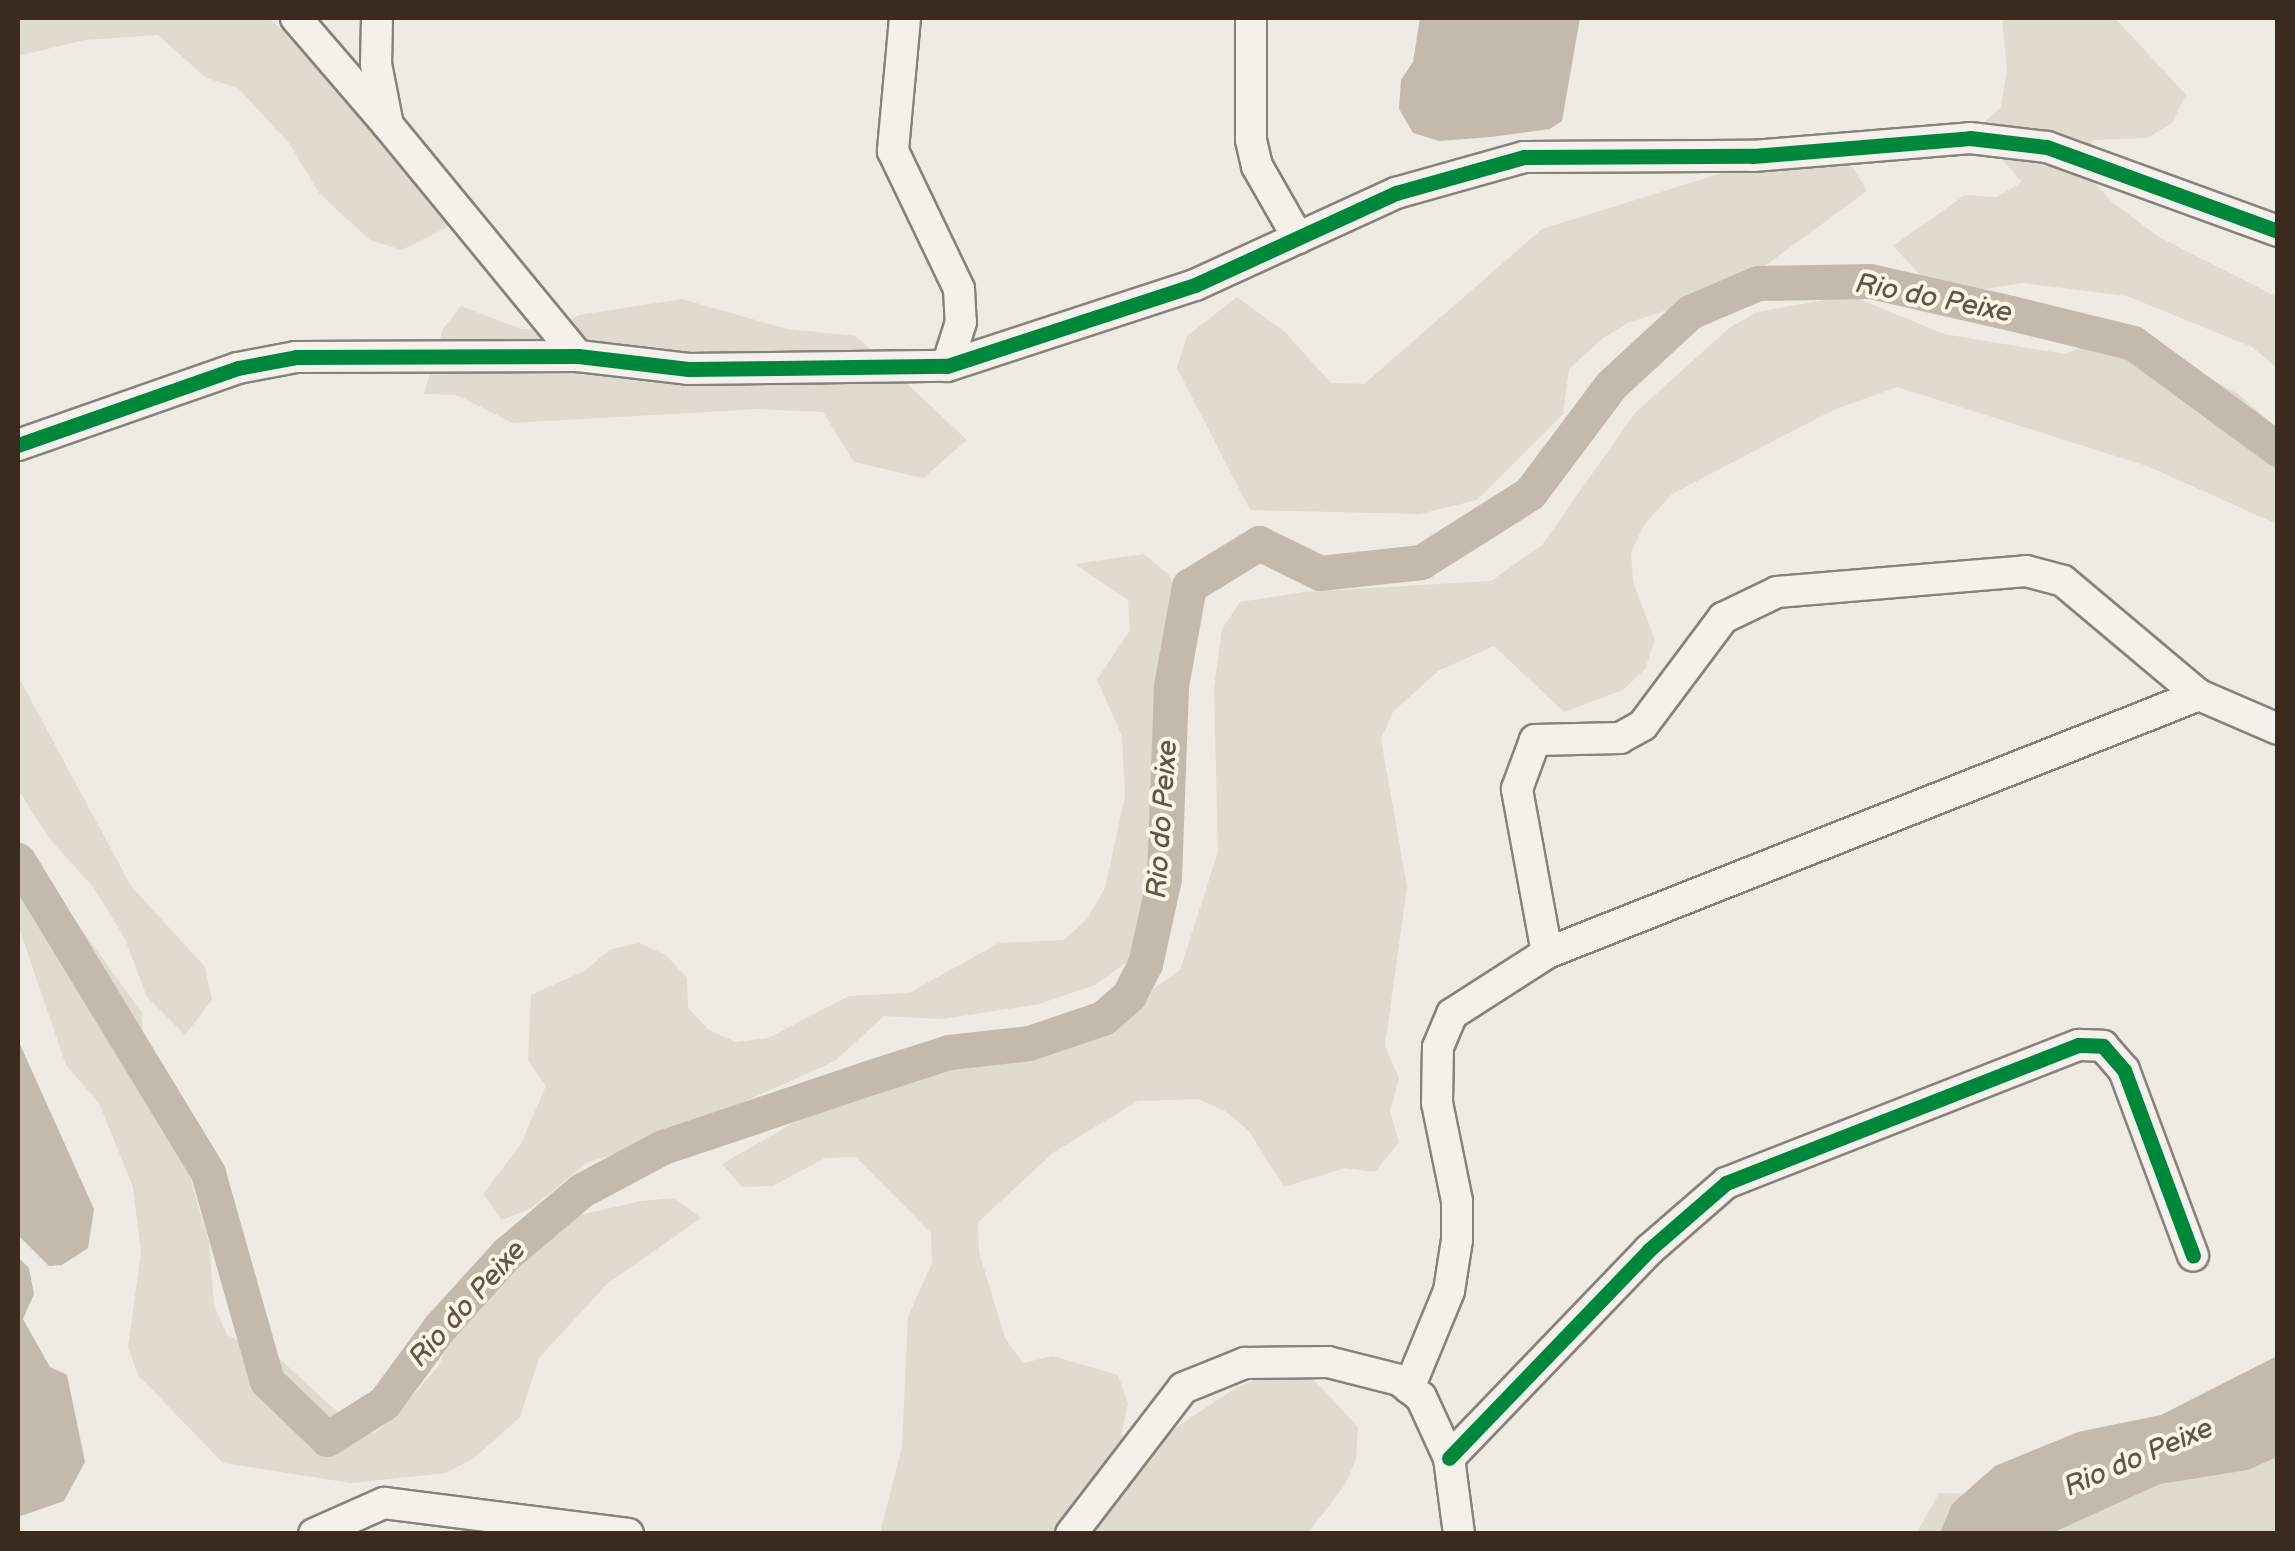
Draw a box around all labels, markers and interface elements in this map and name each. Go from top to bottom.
water label: Rio do Peixe [1853,267,2015,331]
water label: Rio do Peixe [1141,739,1185,899]
water label: Rio do Peixe [402,1234,534,1374]
water label: Rio do Peixe [2059,1412,2219,1504]

